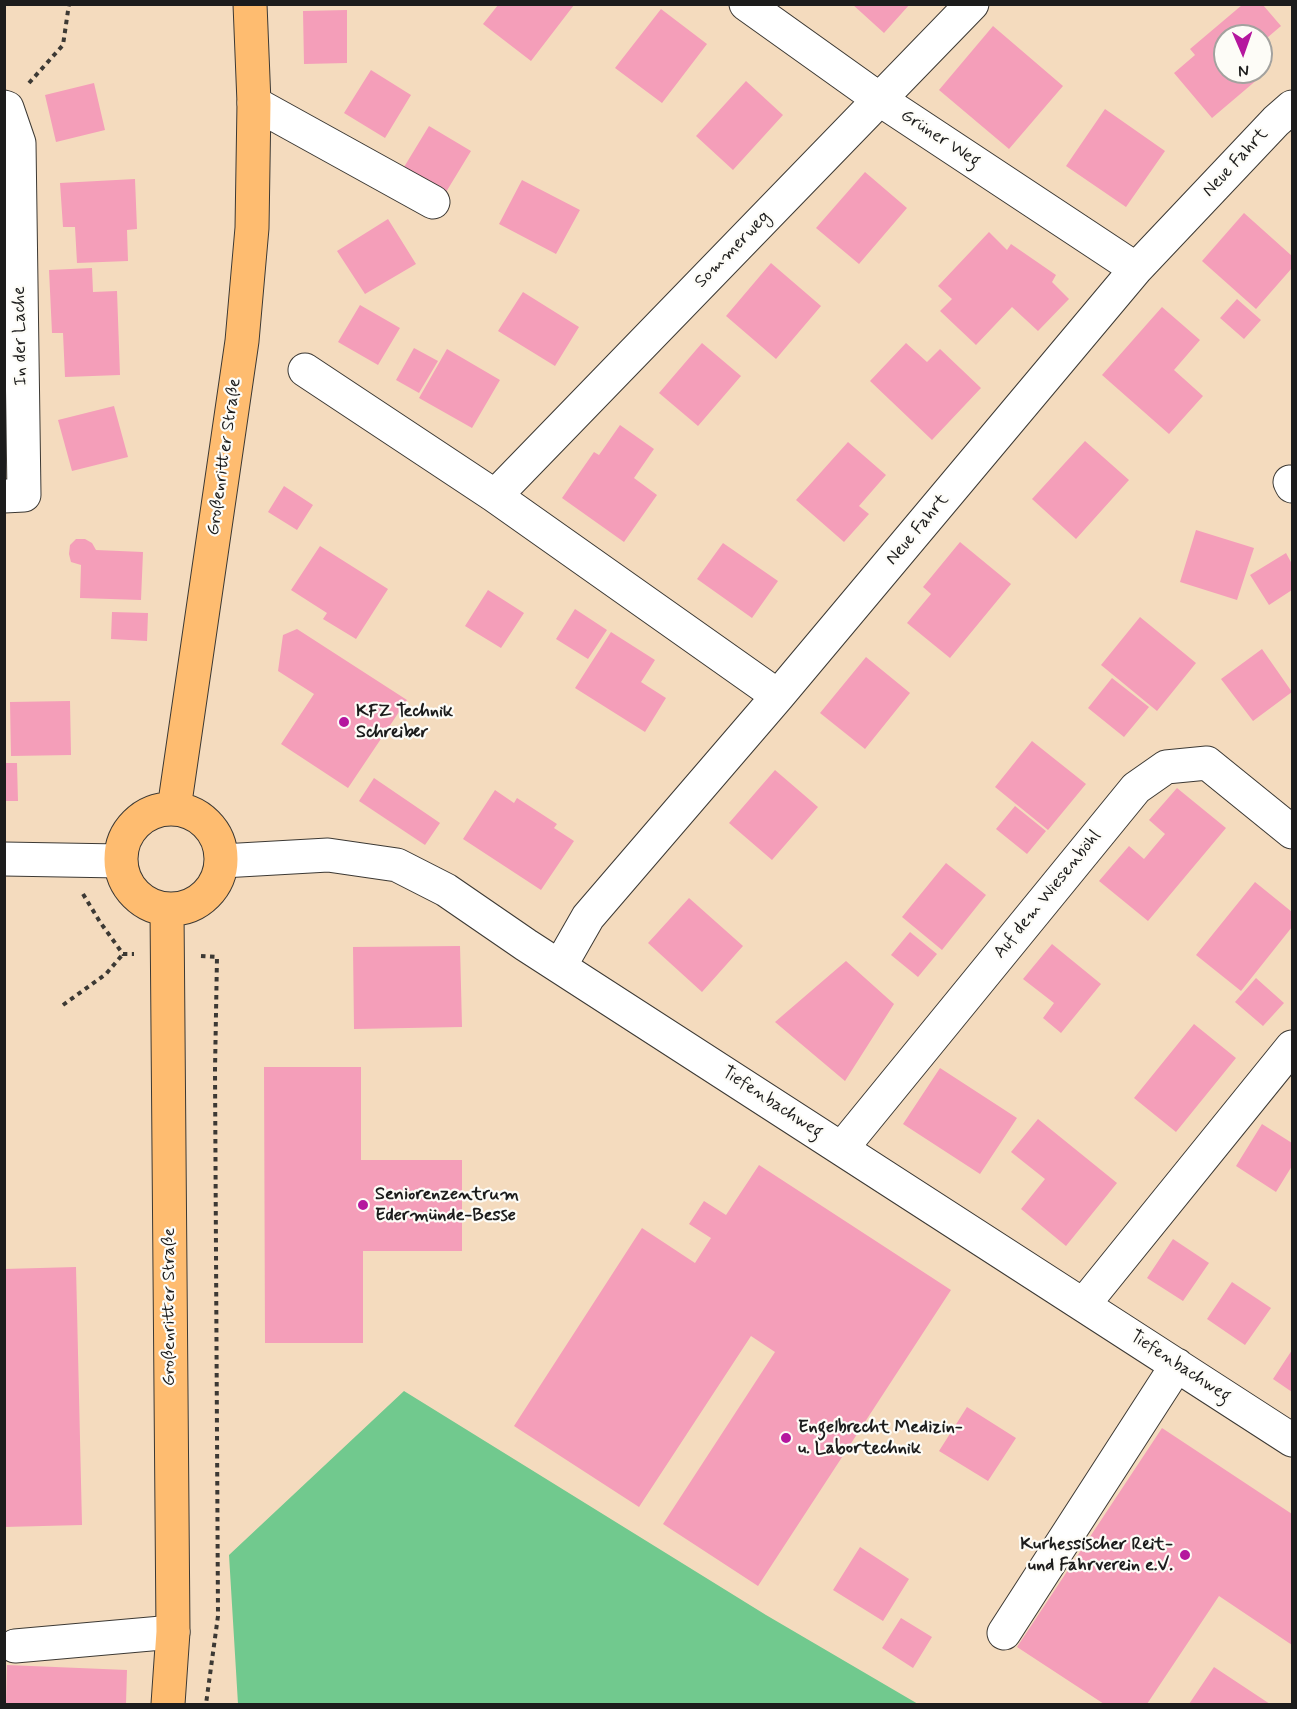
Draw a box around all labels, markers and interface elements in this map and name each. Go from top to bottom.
north arrow [1213,24,1273,84]
text: N [1238,60,1249,81]
street label: Grüner Weg [896,105,984,173]
street label: Neue Fahrt [1199,124,1273,202]
street label: Sommerweg [691,207,775,293]
street label: In der Lache [9,286,33,386]
street label: Großenritter Straße [203,377,247,537]
street label: Neue Fahrt [882,490,954,570]
place label: KFZ Technik Schreiber [356,701,453,744]
marker: KFZ Technik Schreiber [337,715,351,729]
street label: Auf dem Wiesenböhl [990,826,1106,964]
street label: Tiefenbachweg [717,1062,827,1144]
place label: Seniorenzentrum Edermünde-Besse [375,1184,519,1226]
marker: Seniorenzentrum Edermünde-Besse [356,1198,370,1212]
street label: Großenritter Straße [159,1228,181,1386]
street label: Tiefenbachweg [1125,1326,1235,1408]
place label: Engelbrecht Medizin- u. Labortechnik [798,1417,963,1460]
marker: Engelbrecht Medizin- u. Labortechnik [779,1431,793,1445]
place label: Kurhessischer Reit- und Fahrverein e.V. [1020,1534,1173,1576]
marker: Kurhessischer Reit- und Fahrverein e.V. [1178,1548,1192,1562]

